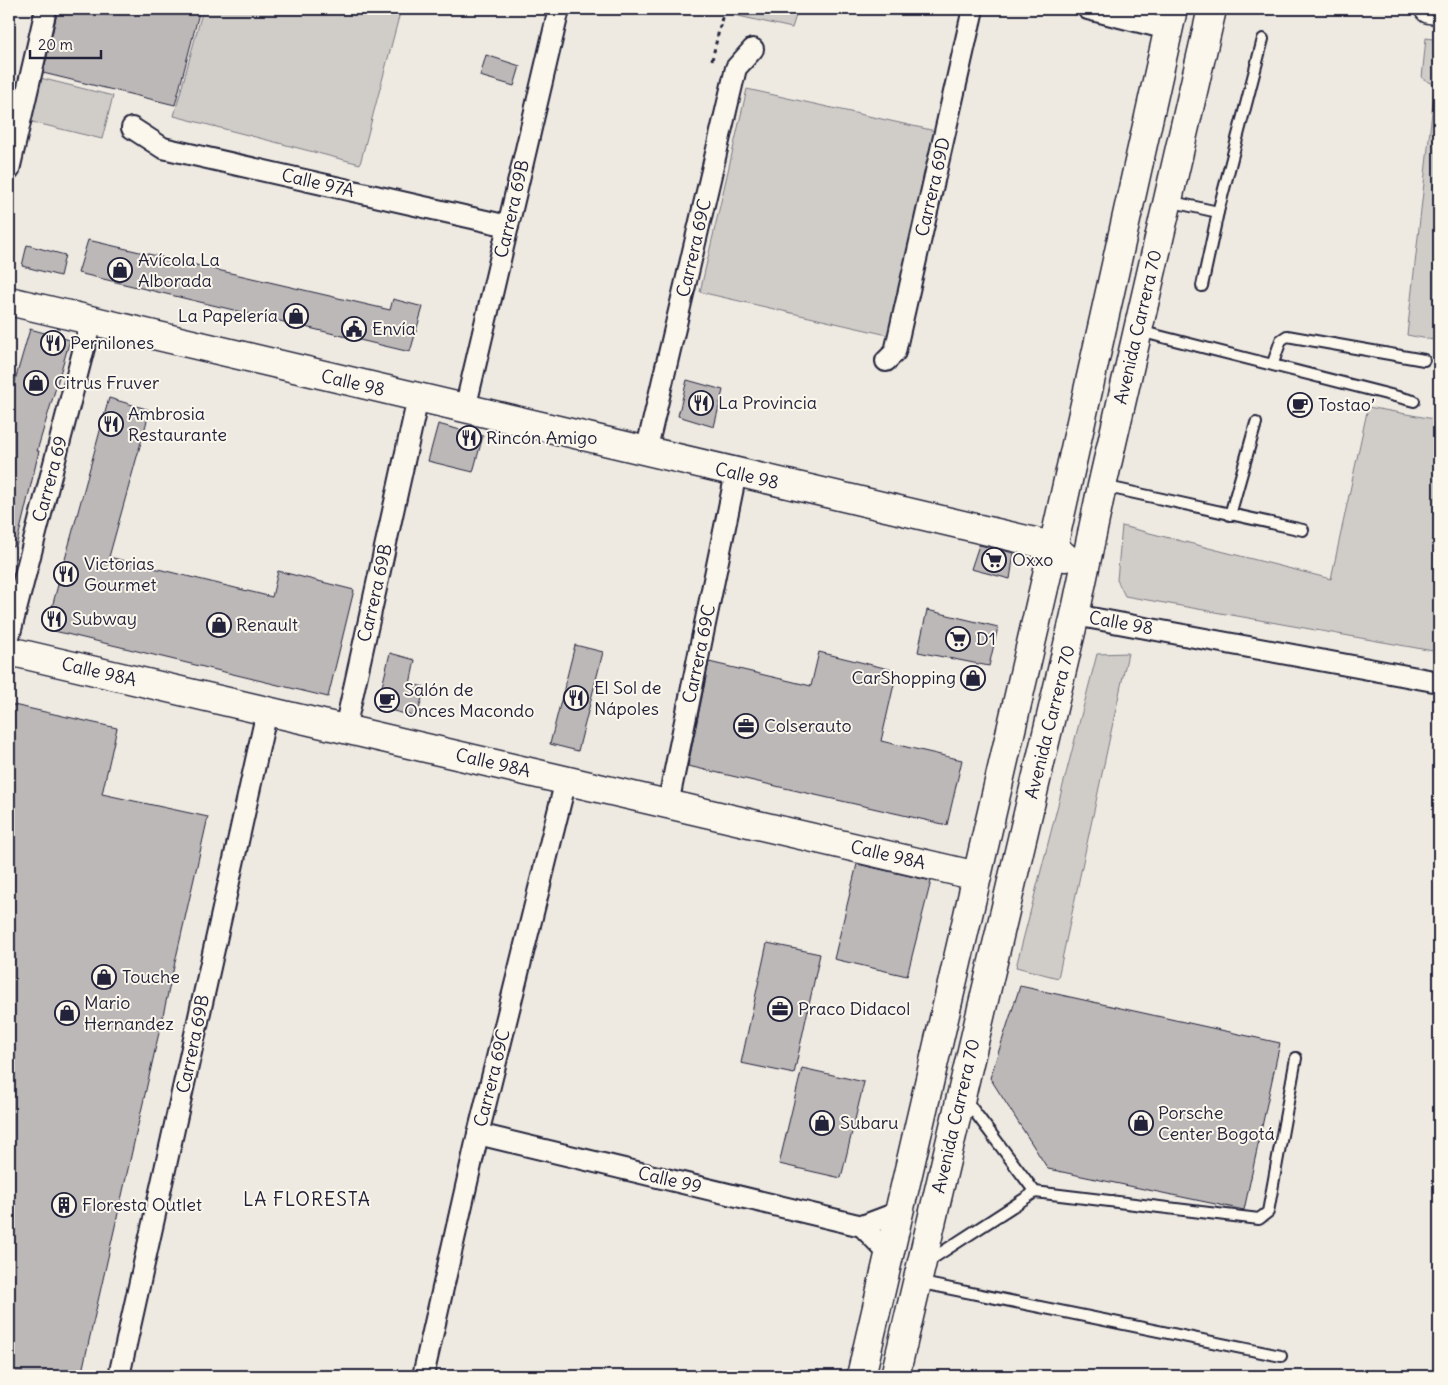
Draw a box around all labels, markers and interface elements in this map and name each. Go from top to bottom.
scale bar [30,28,101,60]
text: 20 m [38,35,73,54]
street label: Carrera 69D [910,135,955,239]
street label: Carrera 69B [489,158,534,260]
street label: Calle 97A [279,163,357,202]
street label: Carrera 69C [671,196,716,299]
street label: Avenida Carrera 70 [1109,247,1166,406]
place label: Avícola La Alborada [138,248,220,292]
shop icon: Avícola La Alborada [107,257,133,283]
shop icon: La Papelería [283,303,309,329]
place label: La Papelería [178,304,278,327]
public building icon: Envía [341,316,367,342]
place label: Envía [372,317,416,340]
restaurant icon: Pernilones [40,330,66,356]
place label: Pernilones [70,331,154,354]
street label: Calle 98 [319,364,387,401]
shop icon: Citrus Fruver [23,370,49,396]
place label: Citrus Fruver [54,371,160,394]
restaurant icon: La Provincia [688,390,714,416]
place label: La Provincia [718,391,817,414]
cafe icon: Tostao’ [1287,392,1313,418]
place label: Tostao’ [1318,393,1375,416]
place label: Ambrosia Restaurante [128,402,227,446]
restaurant icon: Ambrosia Restaurante [98,411,124,437]
restaurant icon: Rincón Amigo [456,425,482,451]
place label: Rincón Amigo [486,426,597,449]
street label: Carrera 69 [27,433,72,524]
street label: Calle 98 [713,457,781,494]
street label: Carrera 69B [352,542,397,644]
supermarket icon: Oxxo [981,547,1007,573]
place label: Oxxo [1012,548,1053,571]
place label: Victorias Gourmet [84,552,157,596]
restaurant icon: Victorias Gourmet [53,561,79,587]
street label: Carrera 69C [677,602,720,705]
restaurant icon: Subway [41,606,67,632]
street label: Calle 98 [1087,606,1155,639]
place label: Subway [72,607,137,630]
shop icon: Renault [206,612,232,638]
place label: Renault [236,613,298,636]
supermarket icon: D1 [945,626,971,652]
place label: D1 [976,627,996,650]
street label: Avenida Carrera 70 [1019,643,1080,801]
street label: Calle 98A [59,652,139,691]
shop icon: CarShopping [960,665,986,691]
place label: CarShopping [851,666,956,689]
place label: El Sol de Nápoles [594,676,662,720]
place label: Salón de Onces Macondo [404,678,534,722]
restaurant icon: El Sol de Nápoles [563,685,589,711]
cafe icon: Salón de Onces Macondo [374,687,400,713]
office icon: Colserauto [733,713,759,739]
place label: Colserauto [764,714,852,737]
street label: Calle 98A [453,743,533,782]
street label: Calle 98A [848,835,928,874]
shop icon: Touche [91,964,117,990]
place label: Touche [122,965,180,988]
place label: Mario Hernandez [84,991,174,1035]
street label: Carrera 69B [171,993,214,1095]
office icon: Praco Didacol [767,996,793,1022]
place label: Praco Didacol [798,997,910,1020]
shop icon: Mario Hernandez [54,1000,80,1026]
street label: Carrera 69C [468,1026,515,1129]
street label: Avenida Carrera 70 [927,1036,984,1195]
place label: Porsche Center Bogotá [1158,1101,1275,1145]
shop icon: Subaru [809,1110,835,1136]
shop icon: Porsche Center Bogotá [1128,1110,1154,1136]
place label: Subaru [840,1111,899,1134]
street label: Calle 99 [636,1161,704,1198]
district label: LA FLORESTA [243,1187,371,1211]
building icon: Floresta Outlet [51,1192,77,1218]
place label: Floresta Outlet [82,1193,202,1216]

